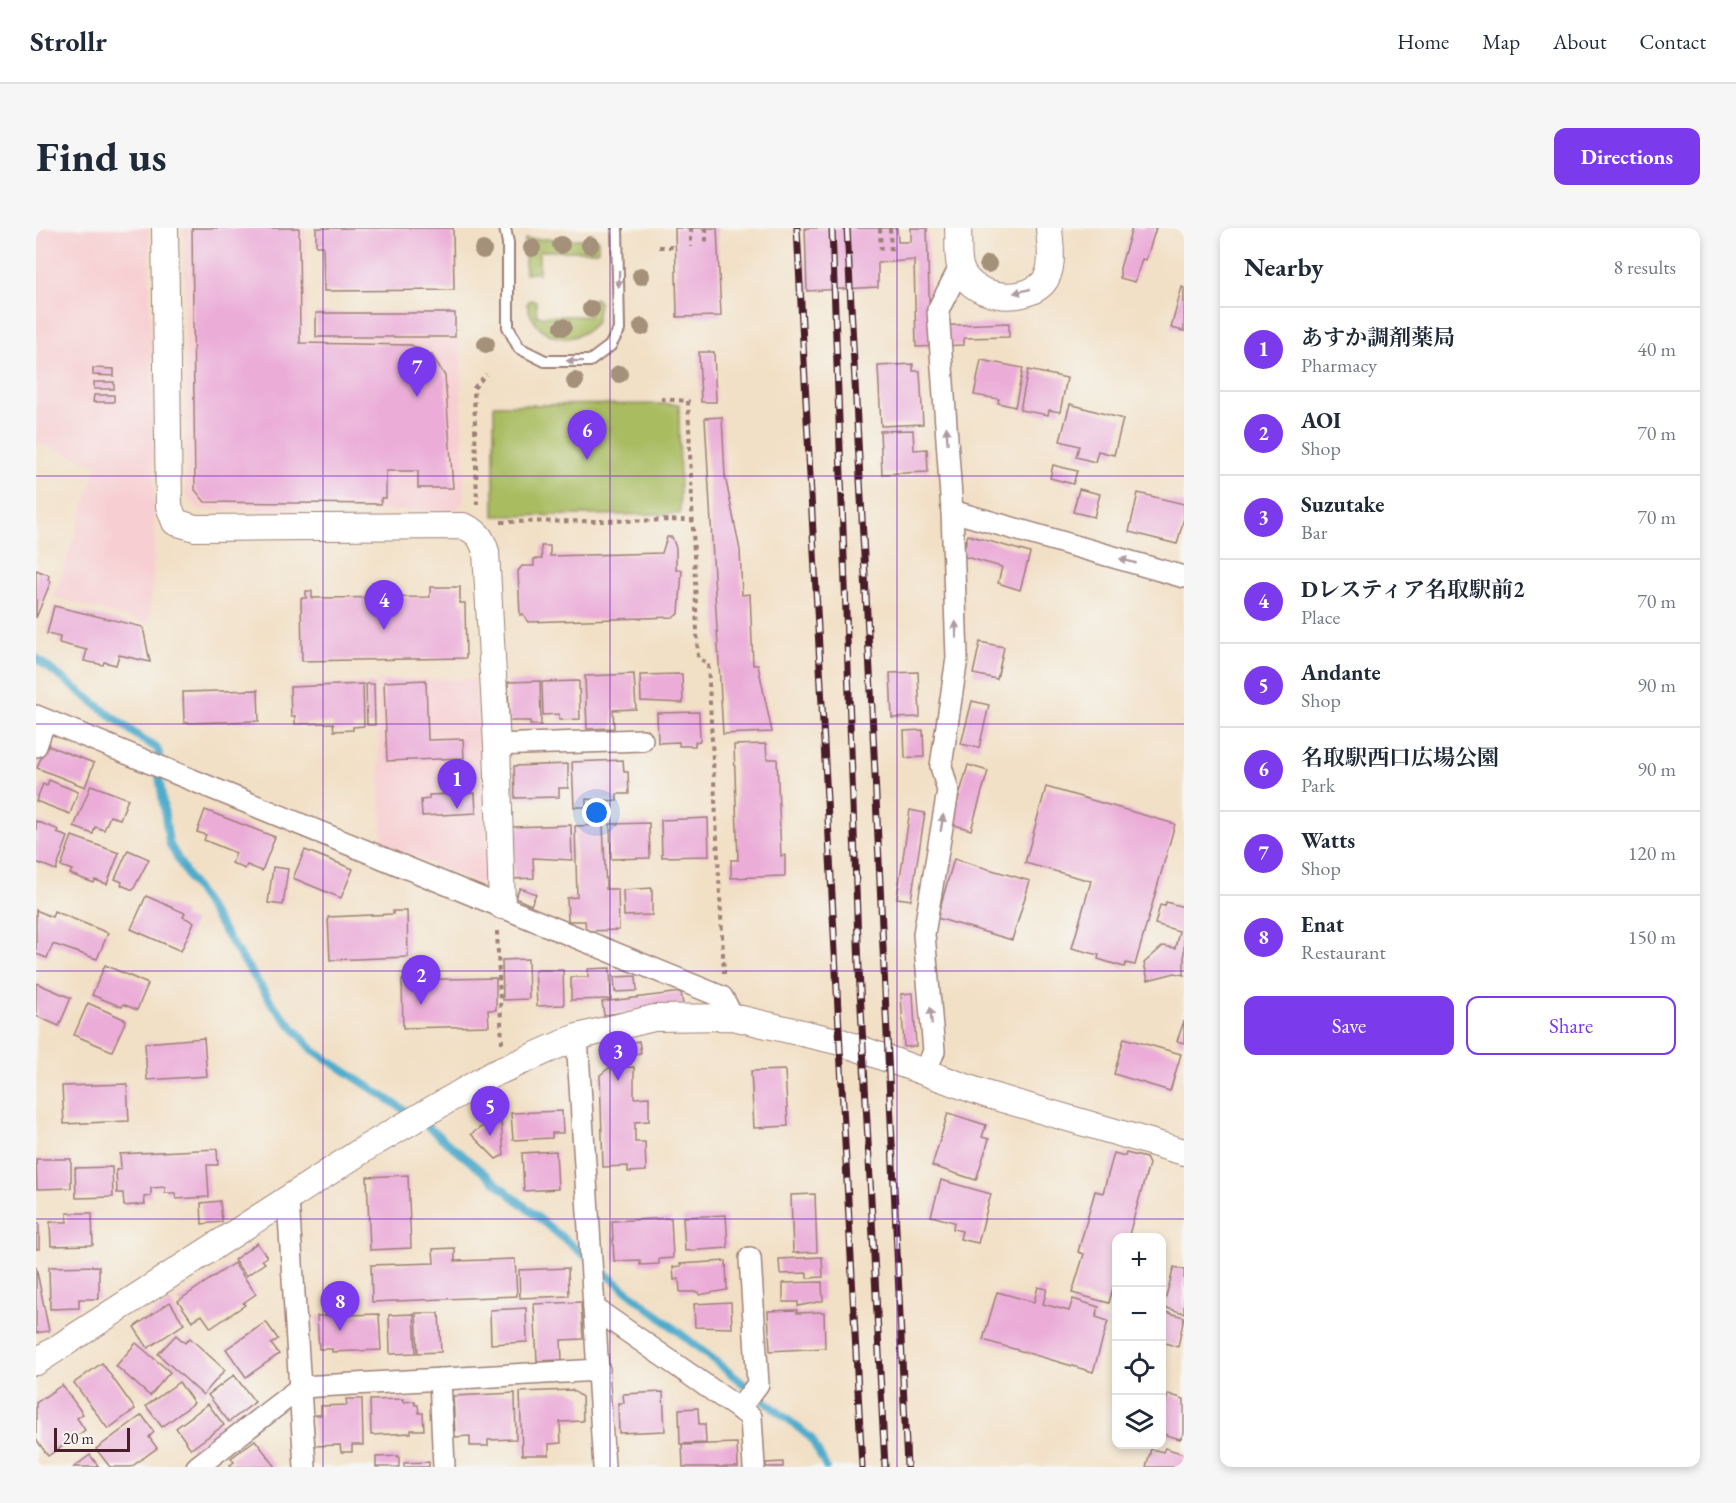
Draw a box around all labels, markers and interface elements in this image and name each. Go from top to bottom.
text: Strollr [30,23,107,59]
text: Home [1397,28,1449,55]
text: Map [1482,28,1520,55]
text: About [1553,28,1606,55]
text: Contact [1639,28,1706,55]
button: Directions [1554,128,1700,185]
text: Find us [36,129,167,184]
text: Nearby [1244,250,1324,284]
text: 8 results [1613,254,1676,280]
one-way arrow [614,269,624,288]
one-way arrow [1013,287,1031,297]
text: あすか調剤薬局 [1301,323,1455,352]
text: 1 [1258,336,1269,362]
text: 40 m [1637,336,1676,362]
pin: 7 [398,348,436,397]
text: Pharmacy [1301,352,1377,378]
one-way arrow [566,356,585,366]
text: AOI [1301,406,1341,435]
pin: 6 [568,410,606,460]
text: 2 [1258,420,1269,446]
text: 70 m [1637,420,1676,446]
one-way arrow [942,426,952,445]
text: Shop [1301,435,1341,461]
text: Suzutake [1301,490,1384,519]
text: 3 [1258,504,1269,530]
text: 70 m [1637,504,1676,530]
text: Bar [1301,519,1327,545]
one-way arrow [1119,556,1137,565]
text: Dレスティア名取駅前2 [1301,575,1525,604]
pin: 4 [364,580,404,630]
text: 4 [1258,588,1269,614]
text: 70 m [1637,588,1676,614]
text: Place [1301,604,1340,630]
one-way arrow [951,621,961,640]
text: Andante [1301,658,1381,687]
text: 5 [1258,672,1269,698]
text: 90 m [1637,672,1676,698]
text: Shop [1301,687,1341,713]
text: 名取駅西口広場公園 [1301,743,1499,772]
text: 6 [1258,756,1269,782]
text: 90 m [1637,756,1676,782]
pin: 1 [438,760,476,809]
text: Park [1301,772,1335,798]
your location [582,798,611,827]
one-way arrow [938,813,947,832]
text: Watts [1301,826,1355,855]
text: 7 [1258,840,1269,866]
text: 120 m [1628,840,1676,866]
text: Shop [1301,855,1341,881]
text: Enat [1301,910,1344,939]
text: 8 [1258,924,1269,950]
text: 150 m [1628,924,1676,950]
text: Restaurant [1301,939,1386,965]
pin: 2 [402,956,440,1005]
button: Save [1244,996,1454,1055]
button: Share [1466,996,1676,1055]
one-way arrow [926,1006,936,1025]
pin: 3 [598,1032,638,1081]
pin: 5 [470,1086,510,1136]
map controls [1112,1233,1166,1449]
button: + [1112,1233,1166,1287]
pin: 8 [320,1282,360,1331]
button: − [1112,1287,1166,1341]
button: locate [1112,1341,1166,1395]
button: layers [1112,1395,1166,1449]
scale bar [54,1425,130,1452]
text: 20 m [63,1428,94,1449]

